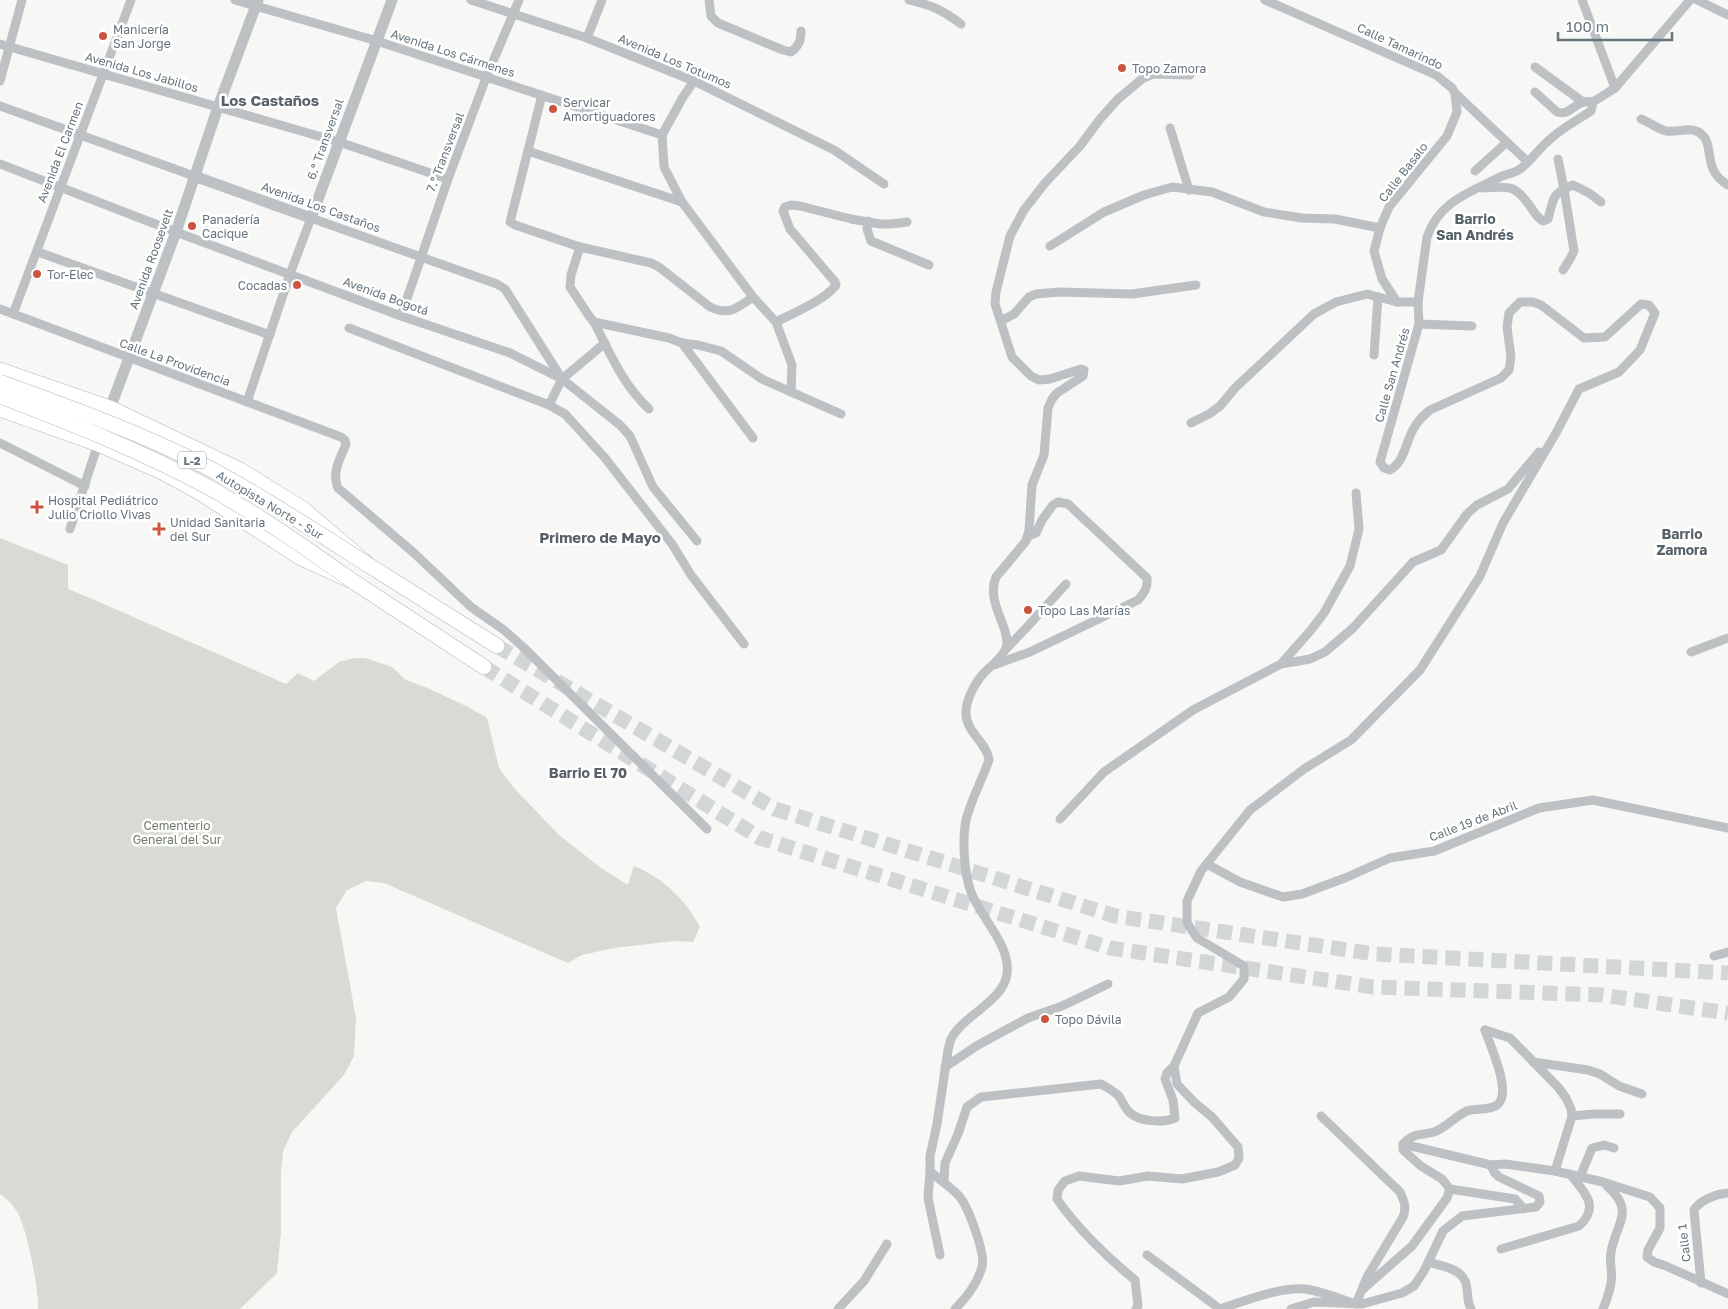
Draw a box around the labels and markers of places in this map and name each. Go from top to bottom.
place label: Manicería San Jorge [113,22,171,51]
marker: Manicería San Jorge [97,30,109,42]
place label: Topo Zamora [1132,61,1206,76]
marker: Topo Zamora [1116,62,1128,74]
place label: Servicar Amortiguadores [563,95,656,124]
marker: Servicar Amortiguadores [547,103,559,115]
place label: Panadería Cacique [202,212,260,241]
marker: Panadería Cacique [186,220,198,232]
place label: Tor-Elec [47,267,94,282]
marker: Tor-Elec [31,268,43,280]
place label: Cocadas [238,278,287,293]
marker: Cocadas [291,279,303,291]
place label: Hospital Pediátrico Julio Criollo Vivas [48,493,158,522]
marker: Hospital Pediátrico Julio Criollo Vivas [30,500,44,514]
place label: Unidad Sanitaria del Sur [170,515,265,544]
marker: Unidad Sanitaria del Sur [152,522,166,536]
place label: Topo Las Marías [1038,603,1130,618]
marker: Topo Las Marías [1022,604,1034,616]
place label: Topo Dávila [1055,1012,1122,1027]
marker: Topo Dávila [1039,1013,1051,1025]

